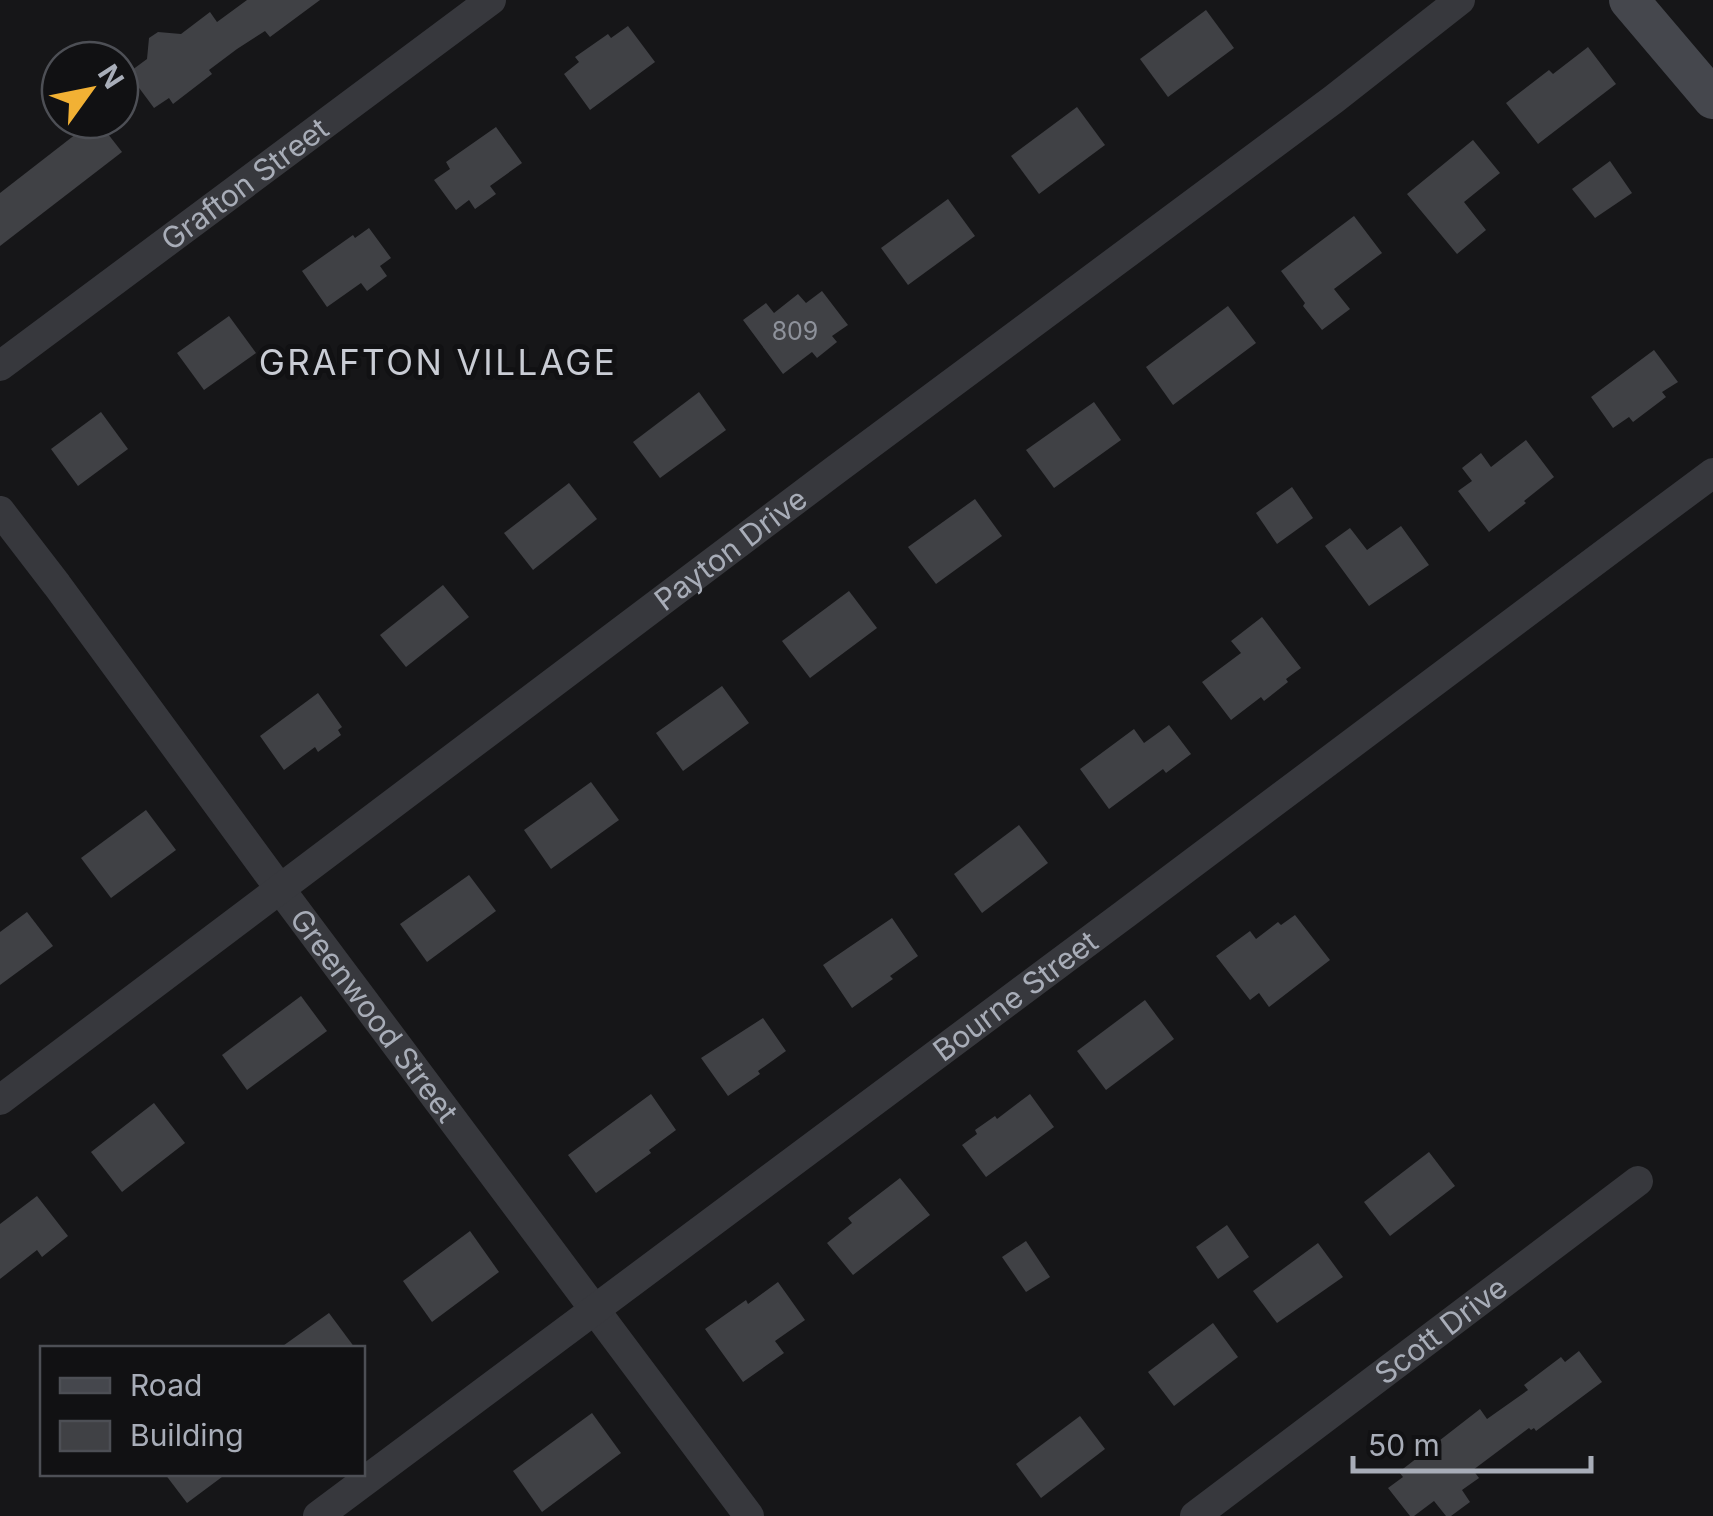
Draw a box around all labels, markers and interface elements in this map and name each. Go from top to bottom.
north arrow [40,40,140,140]
text: N [91,58,131,95]
street label: Grafton Street [154,110,335,258]
house number: 809 [772,316,818,346]
district label: GRAFTON VILLAGE [259,341,617,383]
street label: Payton Drive [647,480,814,618]
street label: Greenwood Street [283,901,466,1129]
street label: Bourne Street [926,923,1105,1068]
street label: Scott Drive [1368,1269,1514,1392]
legend [40,1346,365,1476]
text: Road [130,1367,202,1403]
scale bar [1353,1411,1590,1473]
text: Building [130,1417,244,1453]
text: 50 m [1368,1427,1440,1463]

